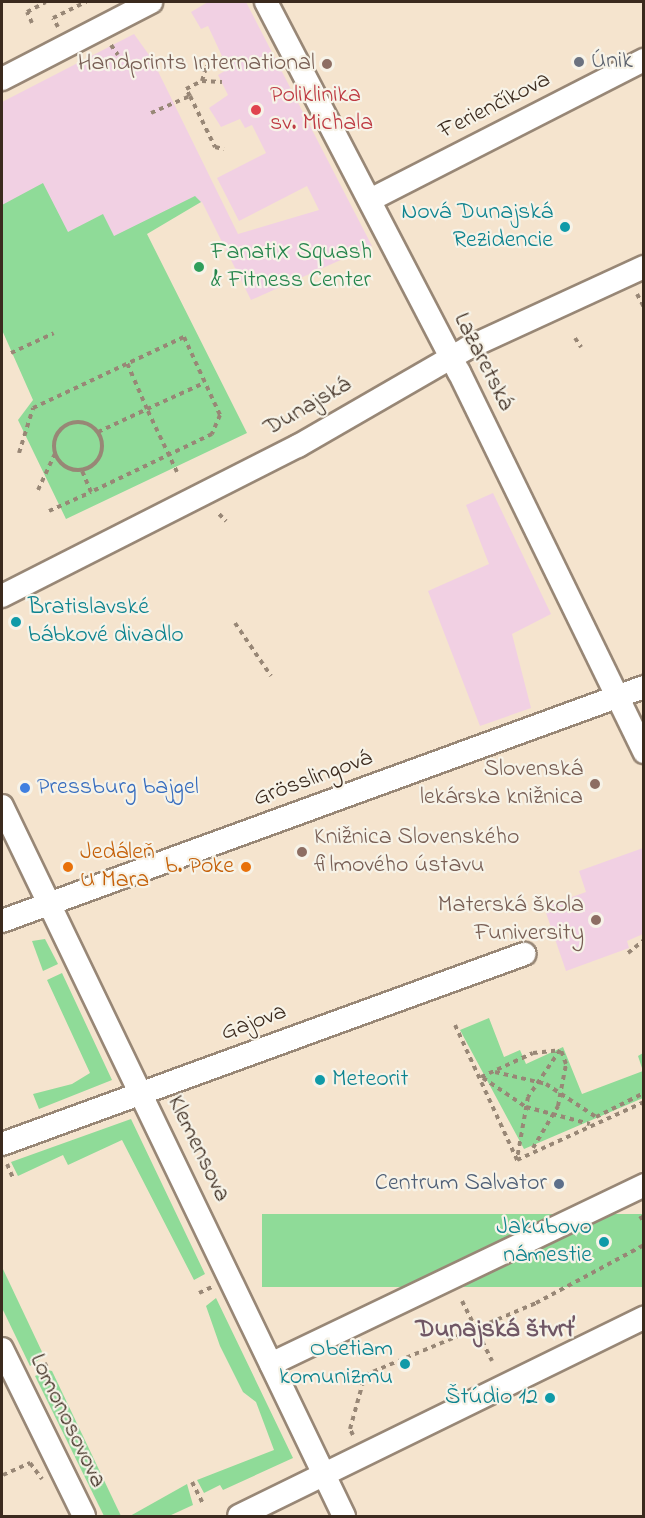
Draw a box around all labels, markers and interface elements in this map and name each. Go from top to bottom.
place label: Únik [591,48,633,76]
place label: Handprints International [78,50,315,78]
marker: Únik [572,55,586,69]
marker: Handprints International [320,57,334,71]
street label: Ferienčíkova [435,66,555,146]
place label: Poliklinika sv. Michala [270,82,373,138]
marker: Poliklinika sv. Michala [247,101,265,119]
place label: Nová Dunajská Rezidencie [401,199,553,255]
marker: Nová Dunajská Rezidencie [558,220,572,234]
place label: FanatiX Squash & Fitness Center [211,239,372,295]
marker: FanatiX Squash & Fitness Center [192,260,206,274]
street label: Lazaretská [446,308,520,416]
street label: Dunajská [259,371,357,443]
place label: Bratislavské bábkové divadlo [28,594,184,650]
marker: Bratislavské bábkové divadlo [9,615,23,629]
street label: Grösslingová [250,744,376,814]
place label: Slovenská lekárska knižnica [420,756,583,812]
place label: Pressburg bajgel [37,774,199,802]
marker: Slovenská lekárska knižnica [588,777,602,791]
marker: Pressburg bajgel [18,781,32,795]
place label: Knižnica Slovenského filmového ústavu [314,824,519,880]
place label: Jedáleň U Mara [80,839,155,895]
marker: Knižnica Slovenského filmového ústavu [295,845,309,859]
place label: b. Poke [165,853,234,881]
marker: Jedáleň U Mara [61,860,75,874]
marker: b. Poke [239,860,253,874]
place label: Materská škola Funiversity [438,892,584,948]
marker: Materská škola Funiversity [589,913,603,927]
street label: Gajova [217,998,291,1048]
place label: Meteorit [332,1066,408,1094]
marker: Meteorit [313,1073,327,1087]
street label: Klemensova [160,1091,236,1207]
place label: Centrum Salvator [375,1170,547,1198]
marker: Centrum Salvator [552,1177,566,1191]
place label: Jakubovo námestie [496,1214,592,1270]
marker: Jakubovo námestie [597,1235,611,1249]
district label: Dunajská štvrť [415,1315,575,1347]
place label: Obetiam komunizmu [279,1336,393,1392]
street label: Lomonosovova [22,1349,112,1493]
marker: Obetiam komunizmu [398,1357,412,1371]
place label: Štúdio 12 [445,1384,538,1412]
marker: Štúdio 12 [543,1391,557,1405]

